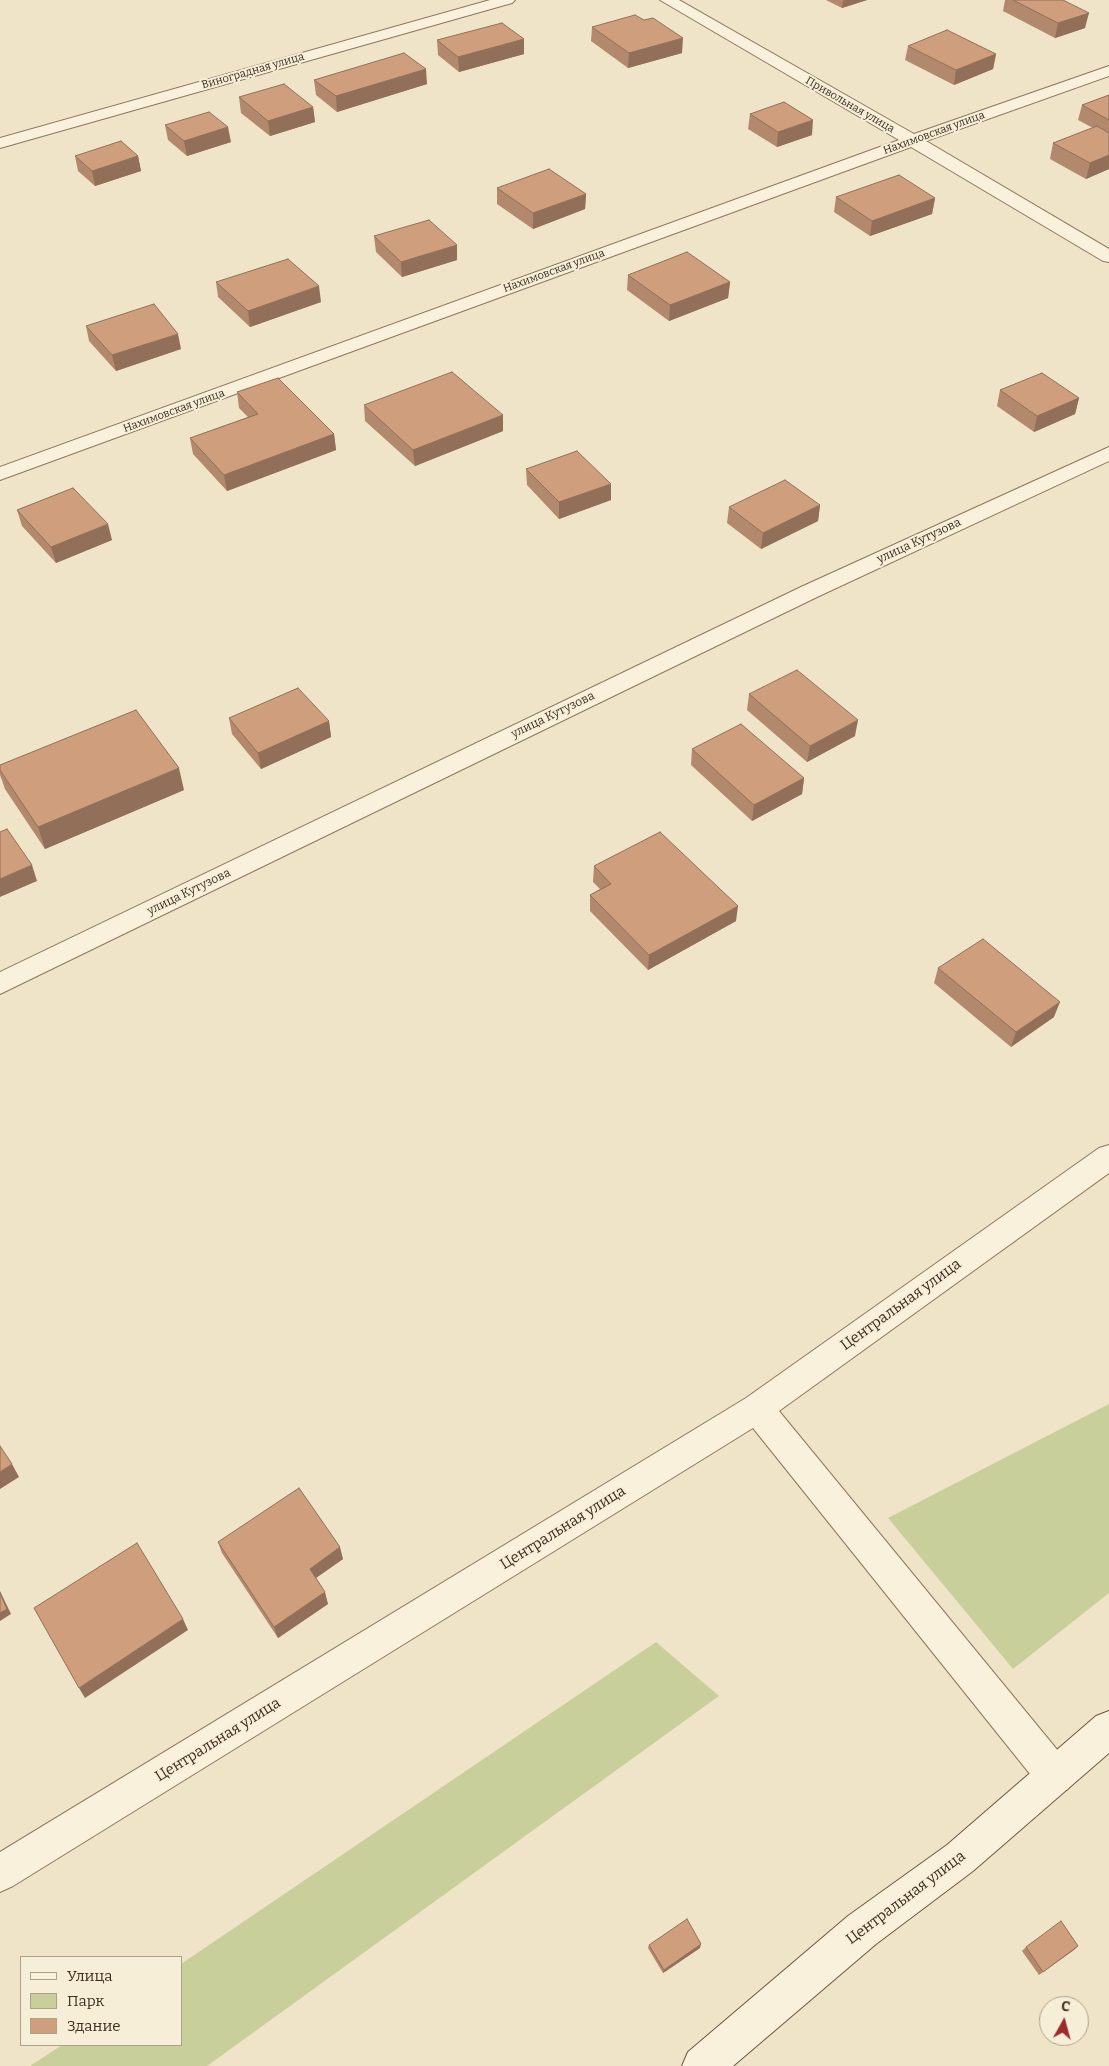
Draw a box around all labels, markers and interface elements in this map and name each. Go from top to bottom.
street label: Виноградная улица [200,50,306,92]
street label: Привольная улица [803,74,897,136]
street label: Нахимовская улица [881,109,987,157]
street label: Нахимовская улица [501,247,607,295]
street label: Нахимовская улица [121,387,227,435]
street label: улица Кутузова [875,515,963,567]
street label: улица Кутузова [509,689,597,741]
street label: улица Кутузова [145,866,233,918]
street label: Центральная улица [837,1255,965,1355]
street label: Центральная улица [497,1482,629,1574]
street label: Центральная улица [152,1694,284,1786]
street label: Центральная улица [843,1847,969,1949]
legend [20,1956,182,2046]
text: Улица [67,1967,113,1985]
text: Парк [67,1992,104,2010]
north arrow [1039,1996,1089,2046]
text: С [1060,1998,1071,2016]
text: Здание [67,2017,121,2035]

